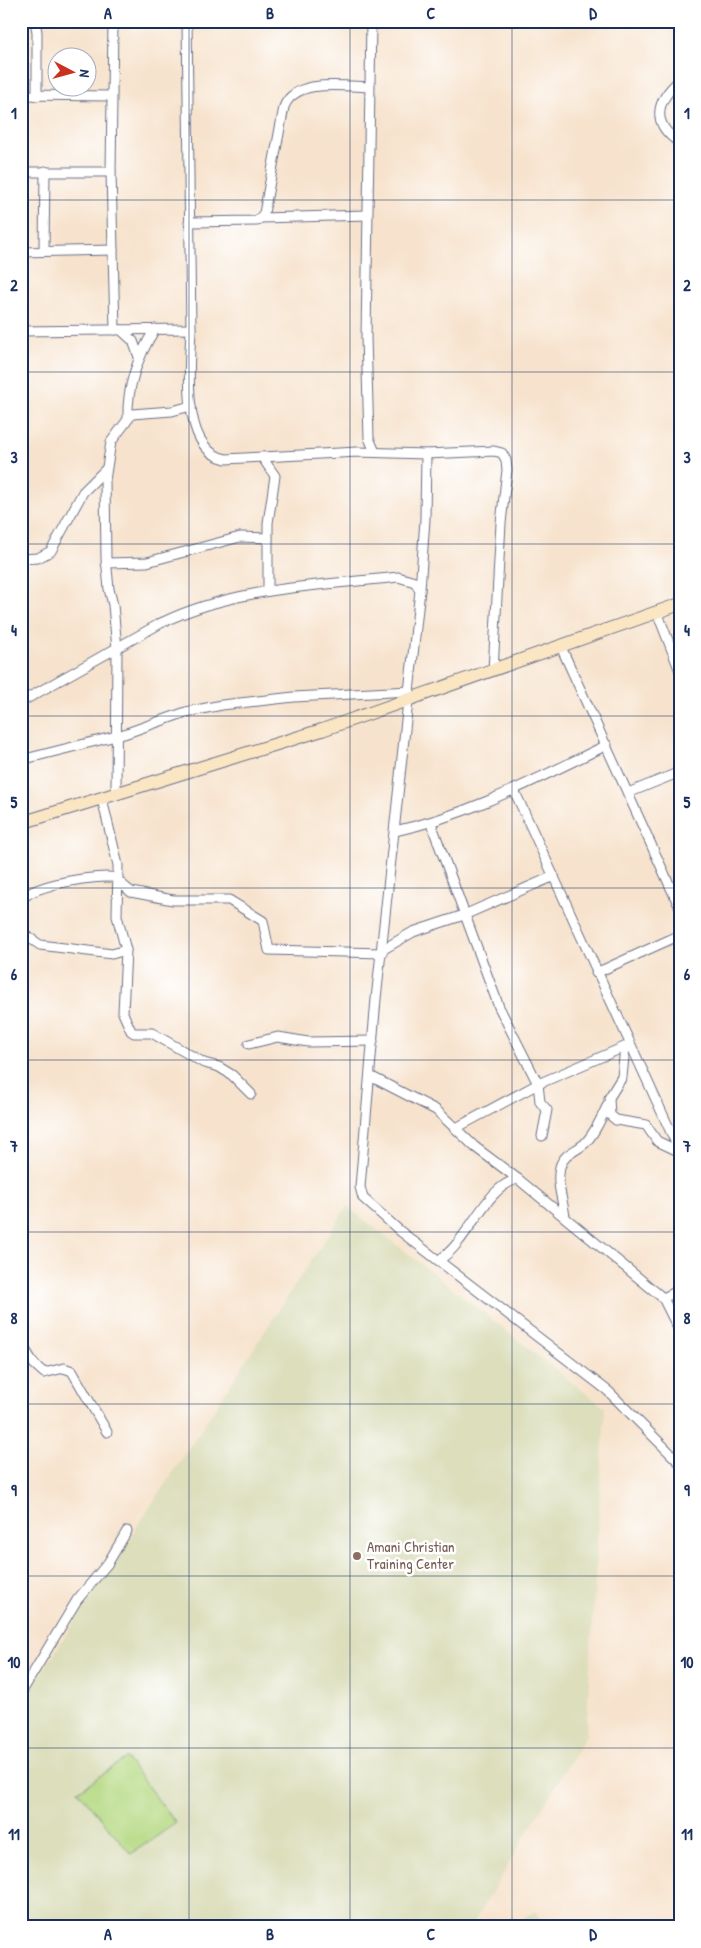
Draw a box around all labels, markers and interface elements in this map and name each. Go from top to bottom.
text: A [104,2,112,24]
text: B [266,2,274,24]
text: C [427,2,436,24]
text: D [589,2,597,24]
north arrow [48,48,98,98]
text: N [76,69,95,79]
text: 1 [11,102,17,124]
text: 1 [684,102,690,124]
text: 2 [10,274,18,296]
text: 2 [683,274,691,296]
text: 3 [10,446,18,468]
text: 3 [683,446,691,468]
text: 4 [11,619,17,641]
text: 4 [684,619,690,641]
text: 5 [11,791,18,813]
text: 5 [684,791,691,813]
text: 6 [11,963,18,985]
text: 6 [684,963,691,985]
text: 7 [9,1135,18,1157]
text: 7 [682,1135,691,1157]
text: 8 [11,1307,18,1329]
text: 8 [684,1307,691,1329]
text: 9 [11,1479,17,1501]
text: 9 [684,1479,690,1501]
place label: Amani Christian Training Center [367,1536,455,1574]
marker: Amani Christian Training Center [351,1550,363,1562]
text: 10 [8,1651,20,1673]
text: 10 [681,1651,693,1673]
text: 11 [8,1823,20,1845]
text: 11 [681,1823,693,1845]
text: A [104,1923,112,1945]
text: B [266,1923,274,1945]
text: C [427,1923,436,1945]
text: D [589,1923,597,1945]

